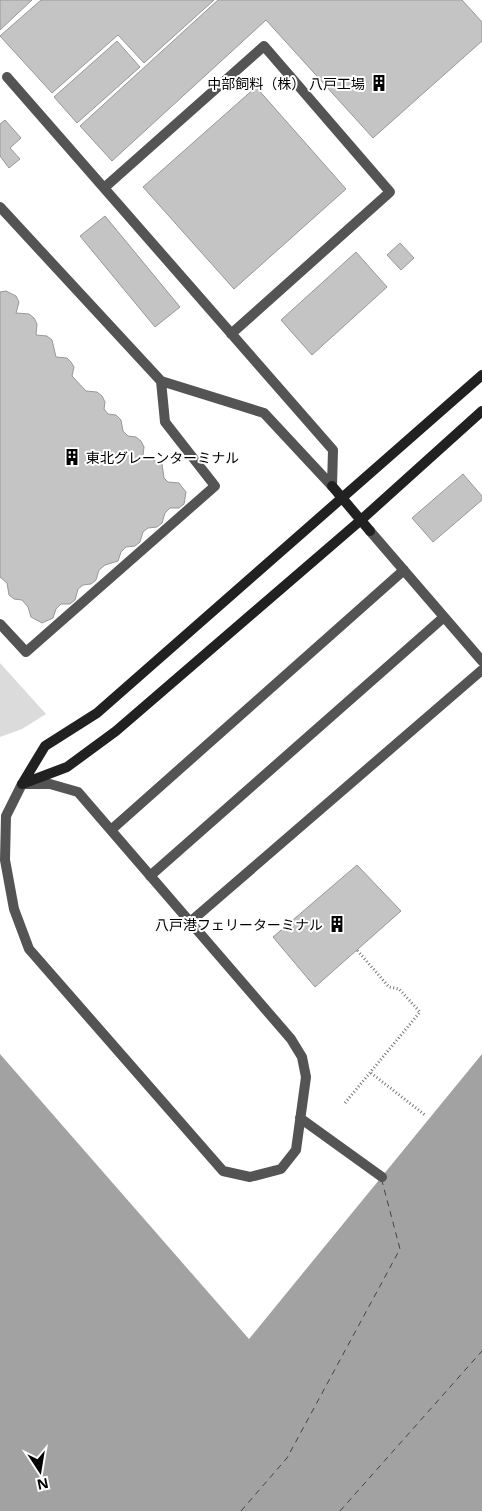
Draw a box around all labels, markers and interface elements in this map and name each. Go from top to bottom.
building icon: 中部飼料（株） 八戸工場 [369,73,389,93]
place label: 中部飼料（株） 八戸工場 [207,74,365,93]
building icon: 東北グレーンターミナル [62,447,82,467]
place label: 東北グレーンターミナル [86,448,239,467]
building icon: 八戸港フェリーターミナル [327,914,347,934]
place label: 八戸港フェリーターミナル [155,915,323,934]
north arrow [15,1446,65,1496]
text: N [35,1474,50,1495]

